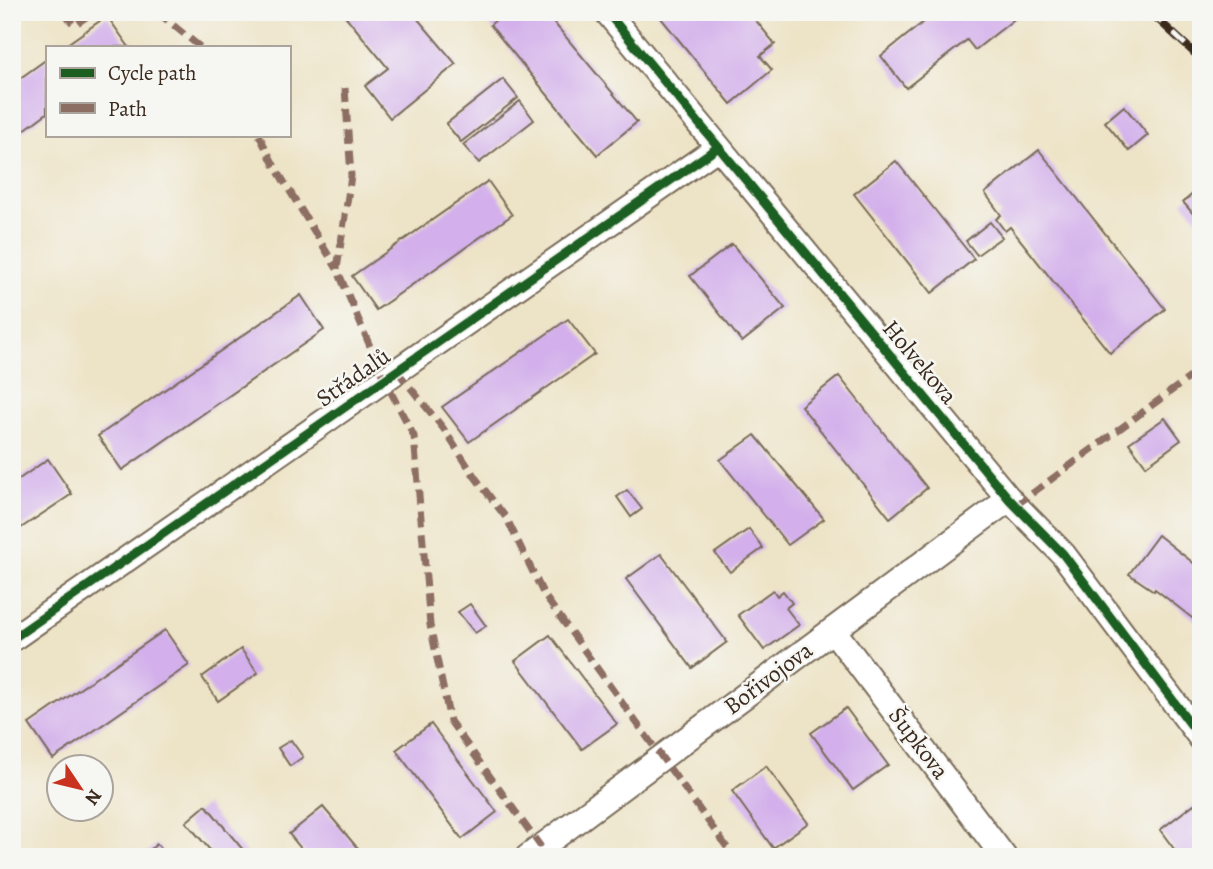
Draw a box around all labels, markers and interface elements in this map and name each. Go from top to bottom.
legend [46,46,290,136]
text: Cycle path [108,59,197,87]
text: Path [108,95,147,123]
street label: Holvekova [875,313,965,412]
street label: Střádalů [310,340,396,414]
street label: Bořivojova [717,634,820,722]
street label: Šupkova [881,700,957,786]
north arrow [46,754,116,824]
text: N [78,784,108,810]

